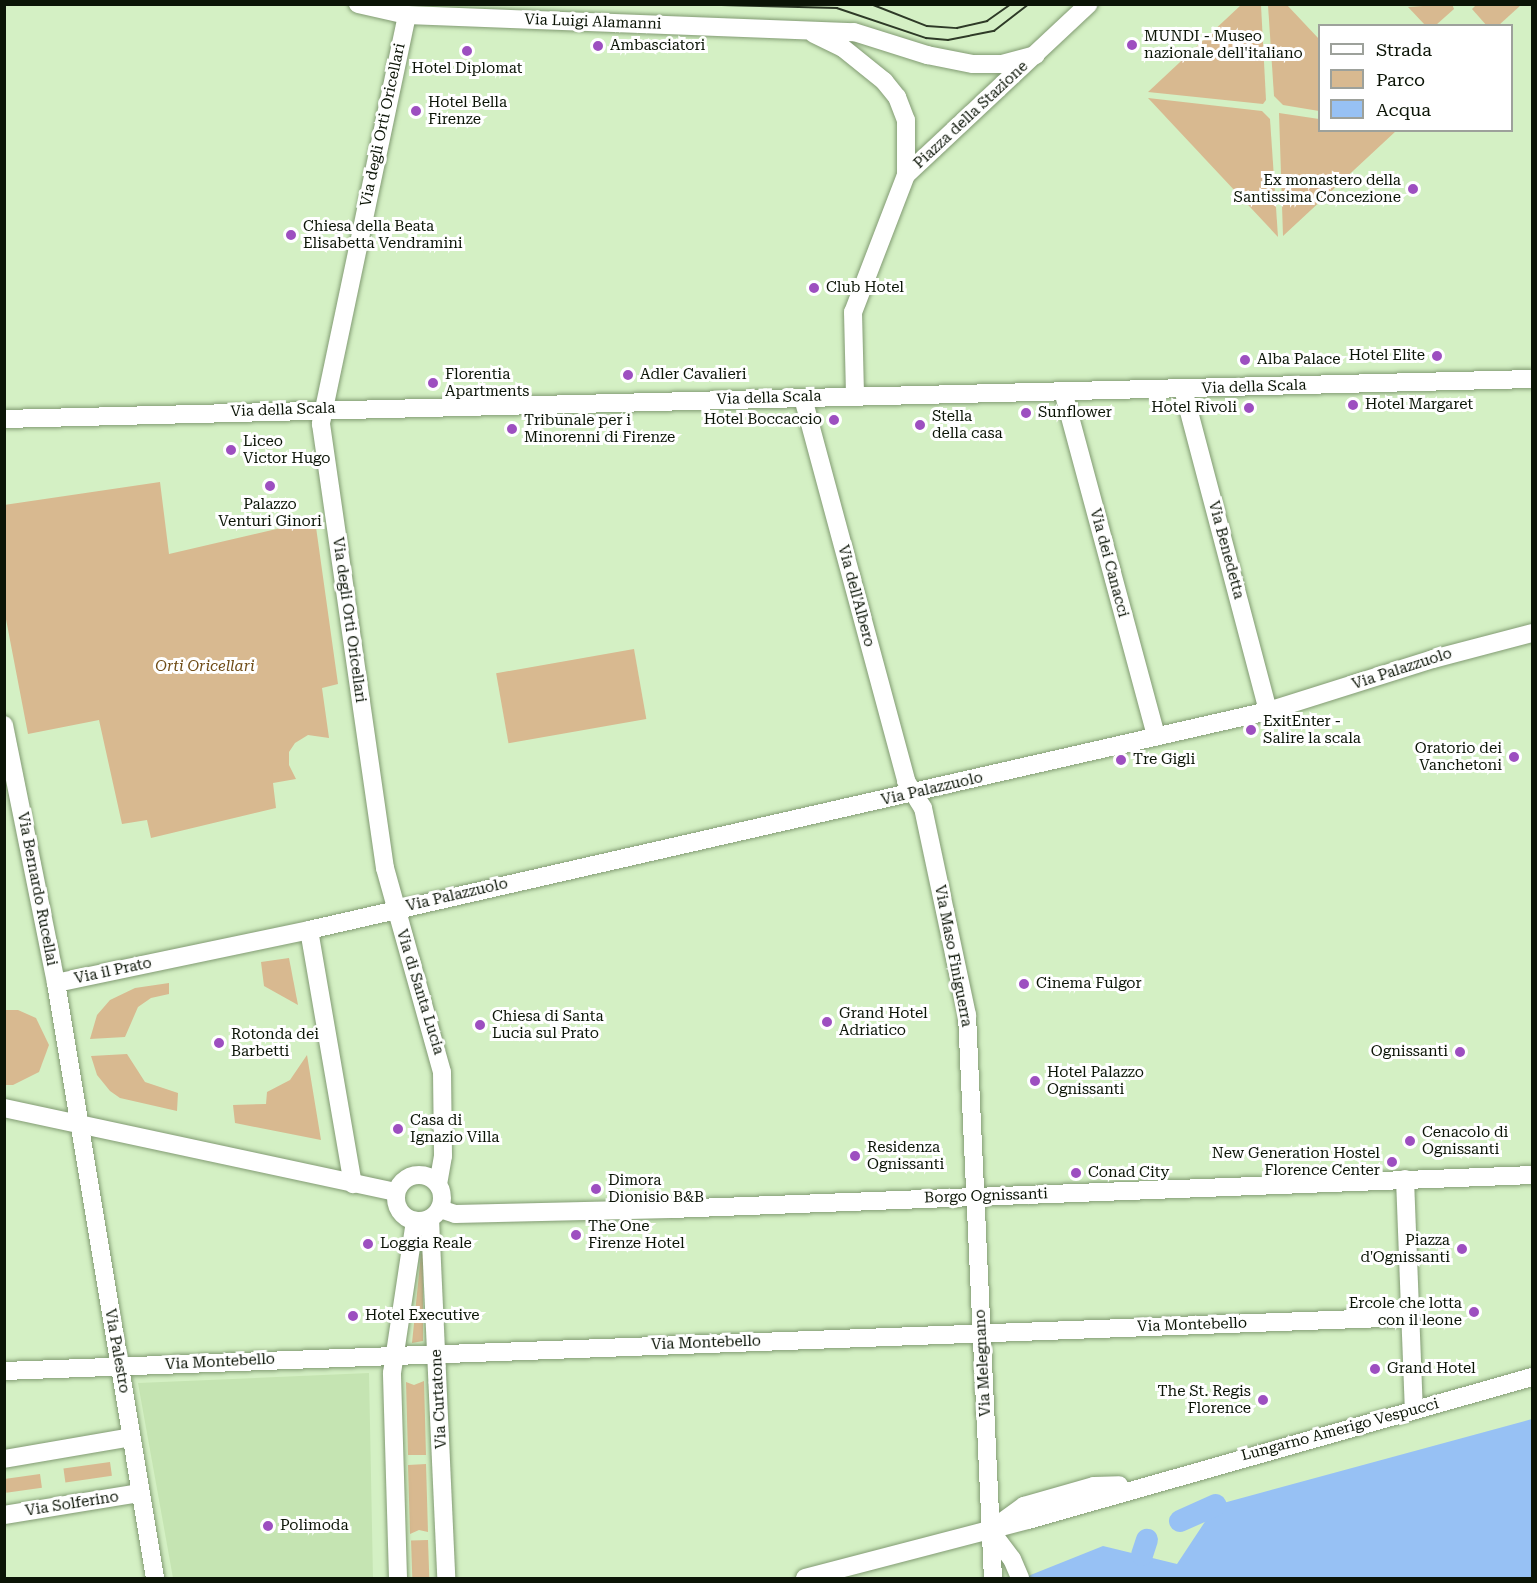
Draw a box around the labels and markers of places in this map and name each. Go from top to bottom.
place label: MUNDI - Museo nazionale dell'italiano [1144,27,1303,62]
place label: Ambasciatori [610,37,705,55]
marker: MUNDI - Museo nazionale dell'italiano [1125,38,1139,52]
marker: Ambasciatori [591,39,605,53]
marker: Hotel Diplomat [460,44,474,58]
place label: Hotel Diplomat [412,60,522,78]
place label: Hotel Bella Firenze [428,93,507,128]
marker: Hotel Bella Firenze [409,104,423,118]
place label: Ex monastero della Santissima Concezione [1234,171,1401,206]
marker: Ex monastero della Santissima Concezione [1406,182,1420,196]
place label: Chiesa della Beata Elisabetta Vendramini [303,217,463,252]
marker: Chiesa della Beata Elisabetta Vendramini [284,228,298,242]
place label: Club Hotel [826,279,904,297]
marker: Club Hotel [807,281,821,295]
place label: Hotel Elite [1349,347,1425,365]
marker: Hotel Elite [1430,349,1444,363]
place label: Alba Palace [1257,351,1340,369]
marker: Alba Palace [1238,353,1252,367]
place label: Florentia Apartments [445,365,529,400]
place label: Adler Cavalieri [640,366,747,384]
marker: Adler Cavalieri [621,368,635,382]
marker: Florentia Apartments [426,376,440,390]
place label: Hotel Margaret [1365,396,1473,414]
marker: Hotel Margaret [1346,398,1360,412]
place label: Hotel Rivoli [1151,399,1237,417]
marker: Hotel Rivoli [1242,401,1256,415]
place label: Sunflower [1038,404,1112,422]
marker: Sunflower [1019,406,1033,420]
place label: Stella della casa [932,407,1003,442]
place label: Tribunale per i Minorenni di Firenze [524,411,675,446]
place label: Hotel Boccaccio [704,411,822,429]
marker: Hotel Boccaccio [827,413,841,427]
marker: Stella della casa [913,418,927,432]
marker: Tribunale per i Minorenni di Firenze [505,422,519,436]
place label: Liceo Victor Hugo [243,432,330,467]
marker: Liceo Victor Hugo [224,443,238,457]
marker: Palazzo Venturi Ginori [263,479,277,493]
place label: Palazzo Venturi Ginori [218,495,322,530]
place label: ExitEnter - Salire la scala [1263,712,1361,747]
marker: ExitEnter - Salire la scala [1244,723,1258,737]
place label: Oratorio dei Vanchetoni [1415,739,1502,774]
marker: Oratorio dei Vanchetoni [1507,750,1521,764]
place label: Tre Gigli [1133,751,1195,769]
marker: Tre Gigli [1114,753,1128,767]
place label: Cinema Fulgor [1036,975,1142,993]
marker: Cinema Fulgor [1017,977,1031,991]
place label: Grand Hotel Adriatico [839,1004,928,1039]
place label: Chiesa di Santa Lucia sul Prato [492,1007,604,1042]
marker: Grand Hotel Adriatico [820,1015,834,1029]
marker: Chiesa di Santa Lucia sul Prato [473,1018,487,1032]
place label: Rotonda dei Barbetti [231,1025,319,1060]
marker: Rotonda dei Barbetti [212,1036,226,1050]
place label: Ognissanti [1371,1043,1448,1061]
marker: Ognissanti [1453,1045,1467,1059]
place label: Hotel Palazzo Ognissanti [1047,1063,1144,1098]
marker: Hotel Palazzo Ognissanti [1028,1074,1042,1088]
place label: Casa di Ignazio Villa [410,1111,499,1146]
marker: Casa di Ignazio Villa [391,1122,405,1136]
place label: Cenacolo di Ognissanti [1422,1123,1508,1158]
marker: Cenacolo di Ognissanti [1403,1134,1417,1148]
place label: Residenza Ognissanti [867,1138,944,1173]
place label: New Generation Hostel Florence Center [1212,1144,1380,1179]
marker: Residenza Ognissanti [848,1149,862,1163]
marker: New Generation Hostel Florence Center [1385,1155,1399,1169]
place label: Conad City [1088,1164,1169,1182]
marker: Conad City [1069,1166,1083,1180]
place label: Dimora Dionisio B&B [608,1171,704,1206]
marker: Dimora Dionisio B&B [589,1182,603,1196]
place label: The One Firenze Hotel [588,1217,685,1252]
marker: The One Firenze Hotel [569,1228,583,1242]
place label: Piazza d'Ognissanti [1360,1231,1450,1266]
place label: Loggia Reale [380,1235,472,1253]
marker: Loggia Reale [361,1237,375,1251]
marker: Piazza d'Ognissanti [1455,1242,1469,1256]
place label: Ercole che lotta con il leone [1349,1294,1462,1329]
marker: Ercole che lotta con il leone [1467,1305,1481,1319]
place label: Hotel Executive [365,1307,480,1325]
marker: Hotel Executive [346,1309,360,1323]
place label: Grand Hotel [1387,1360,1476,1378]
marker: Grand Hotel [1368,1362,1382,1376]
place label: The St. Regis Florence [1158,1382,1251,1417]
marker: The St. Regis Florence [1256,1393,1270,1407]
place label: Polimoda [280,1517,349,1535]
marker: Polimoda [261,1519,275,1533]

